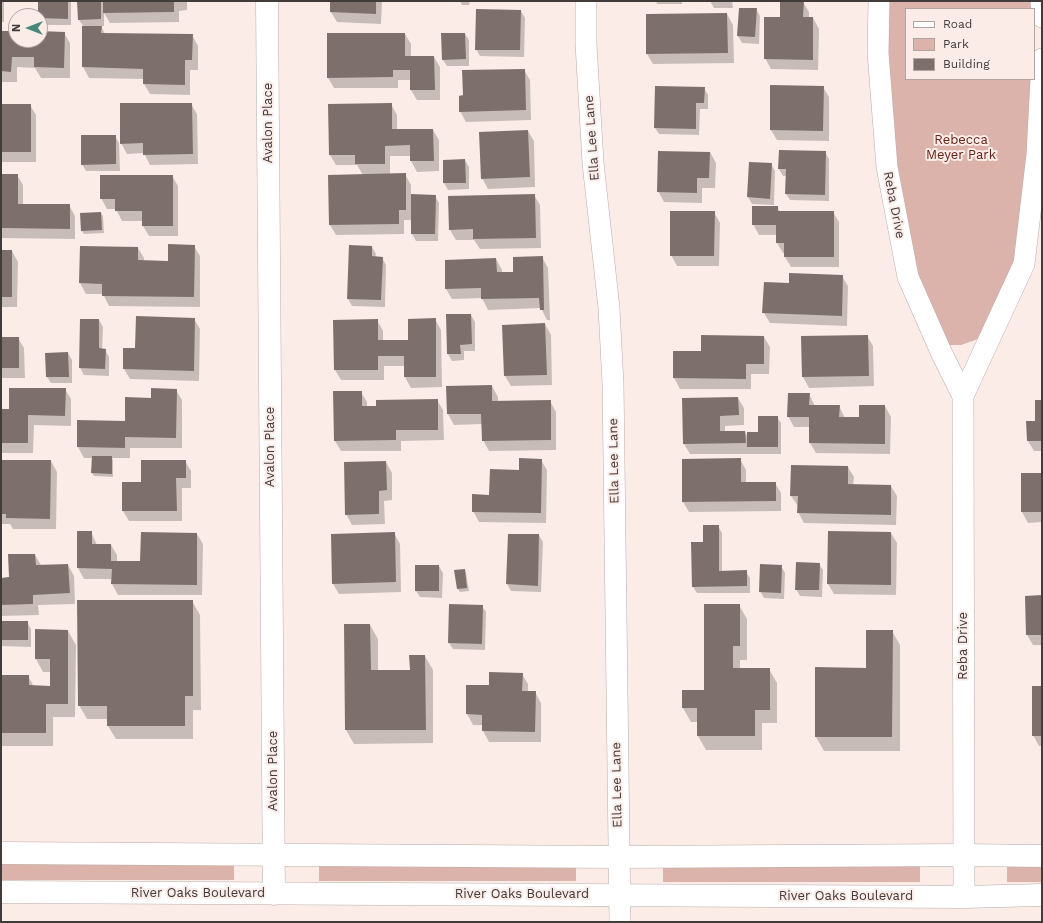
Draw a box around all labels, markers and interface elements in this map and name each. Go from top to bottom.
north arrow [8,8,48,48]
legend [905,8,1035,80]
text: Road [943,17,972,31]
text: N [10,24,23,32]
text: Park [943,37,969,51]
text: Building [943,57,990,71]
street label: Avalon Place [260,83,276,163]
street label: Ella Lee Lane [581,95,603,181]
park label: Rebecca Meyer Park [926,132,996,163]
street label: Reba Drive [880,170,908,240]
street label: Avalon Place [262,407,278,487]
street label: Ella Lee Lane [605,418,623,504]
street label: Reba Drive [955,612,971,680]
street label: Avalon Place [265,731,281,811]
street label: Ella Lee Lane [608,742,626,828]
street label: River Oaks Boulevard [131,885,265,901]
street label: River Oaks Boulevard [455,886,589,902]
street label: River Oaks Boulevard [779,888,913,904]

